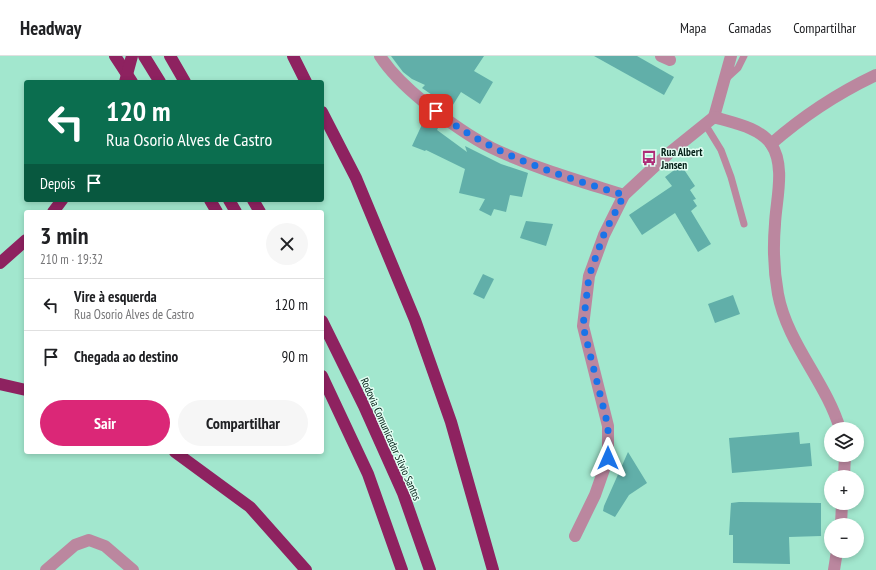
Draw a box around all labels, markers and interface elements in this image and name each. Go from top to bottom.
text: Headway [20,16,81,40]
text: Mapa [680,19,706,37]
text: Camadas [728,19,771,37]
text: Compartilhar [793,19,856,37]
text: 120 m [106,92,170,129]
pin [419,94,453,128]
icon: left [40,96,92,148]
icon: arrive [425,100,447,122]
text: Rua Osorio Alves de Castro [106,128,272,151]
place label: Rua Albert Jansen [660,145,703,172]
bus stop icon: Rua Albert Jansen [640,149,658,167]
icon: arrive [83,172,105,194]
text: Depois [40,174,75,193]
text: 3 min [40,220,88,251]
button: close [266,223,308,265]
text: 210 m · 19:32 [40,251,103,268]
text: Vire à esquerda [74,287,157,306]
icon: left [40,294,62,316]
text: 120 m [275,295,308,314]
text: Rua Osorio Alves de Castro [74,306,194,323]
icon: arrive [40,346,62,368]
text: Chegada ao destino [74,347,178,366]
text: 90 m [282,347,308,366]
street label: Rodovia Comunicador Silvio Santos [358,375,425,503]
button: Sair [40,400,170,446]
button: Compartilhar [178,400,308,446]
map controls [824,422,864,558]
button: layers [824,422,864,462]
position arrow [587,437,629,479]
button: + [824,470,864,510]
button: − [824,518,864,558]

